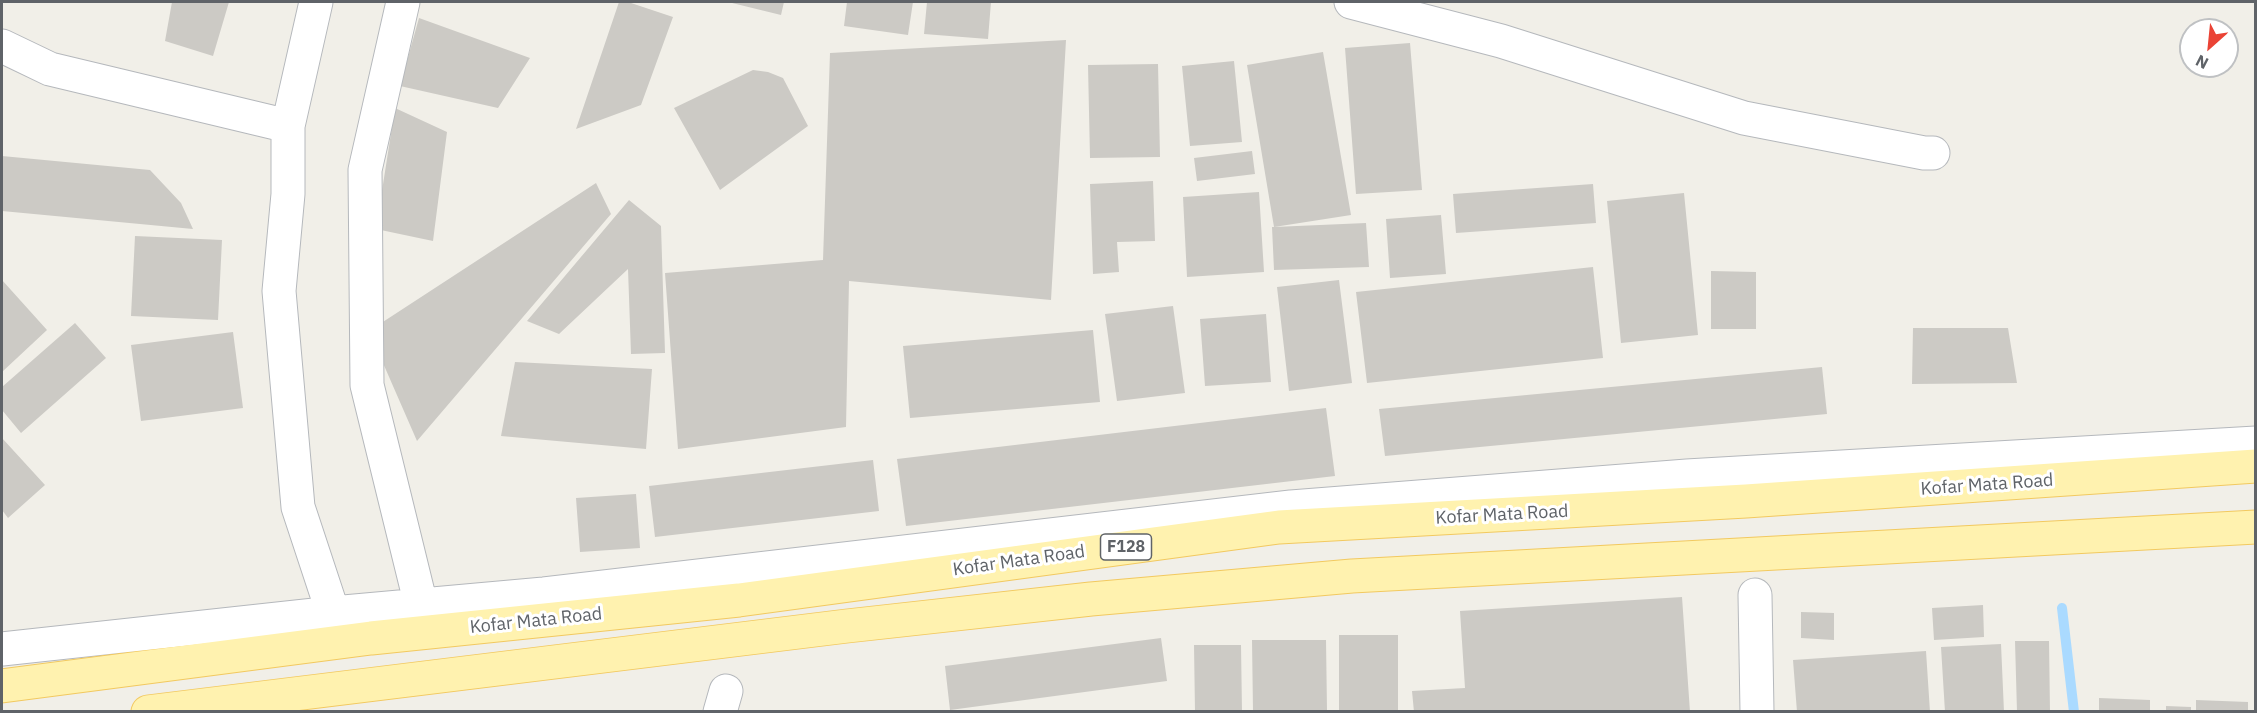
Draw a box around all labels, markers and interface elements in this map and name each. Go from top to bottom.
north arrow [2179,18,2239,78]
text: N [2192,51,2211,74]
street label: Kofar Mata Road [1920,470,2054,500]
street label: Kofar Mata Road [1435,501,1569,529]
road number: F128 [1100,534,1152,560]
street label: Kofar Mata Road [952,541,1086,581]
street label: Kofar Mata Road [469,603,603,639]

